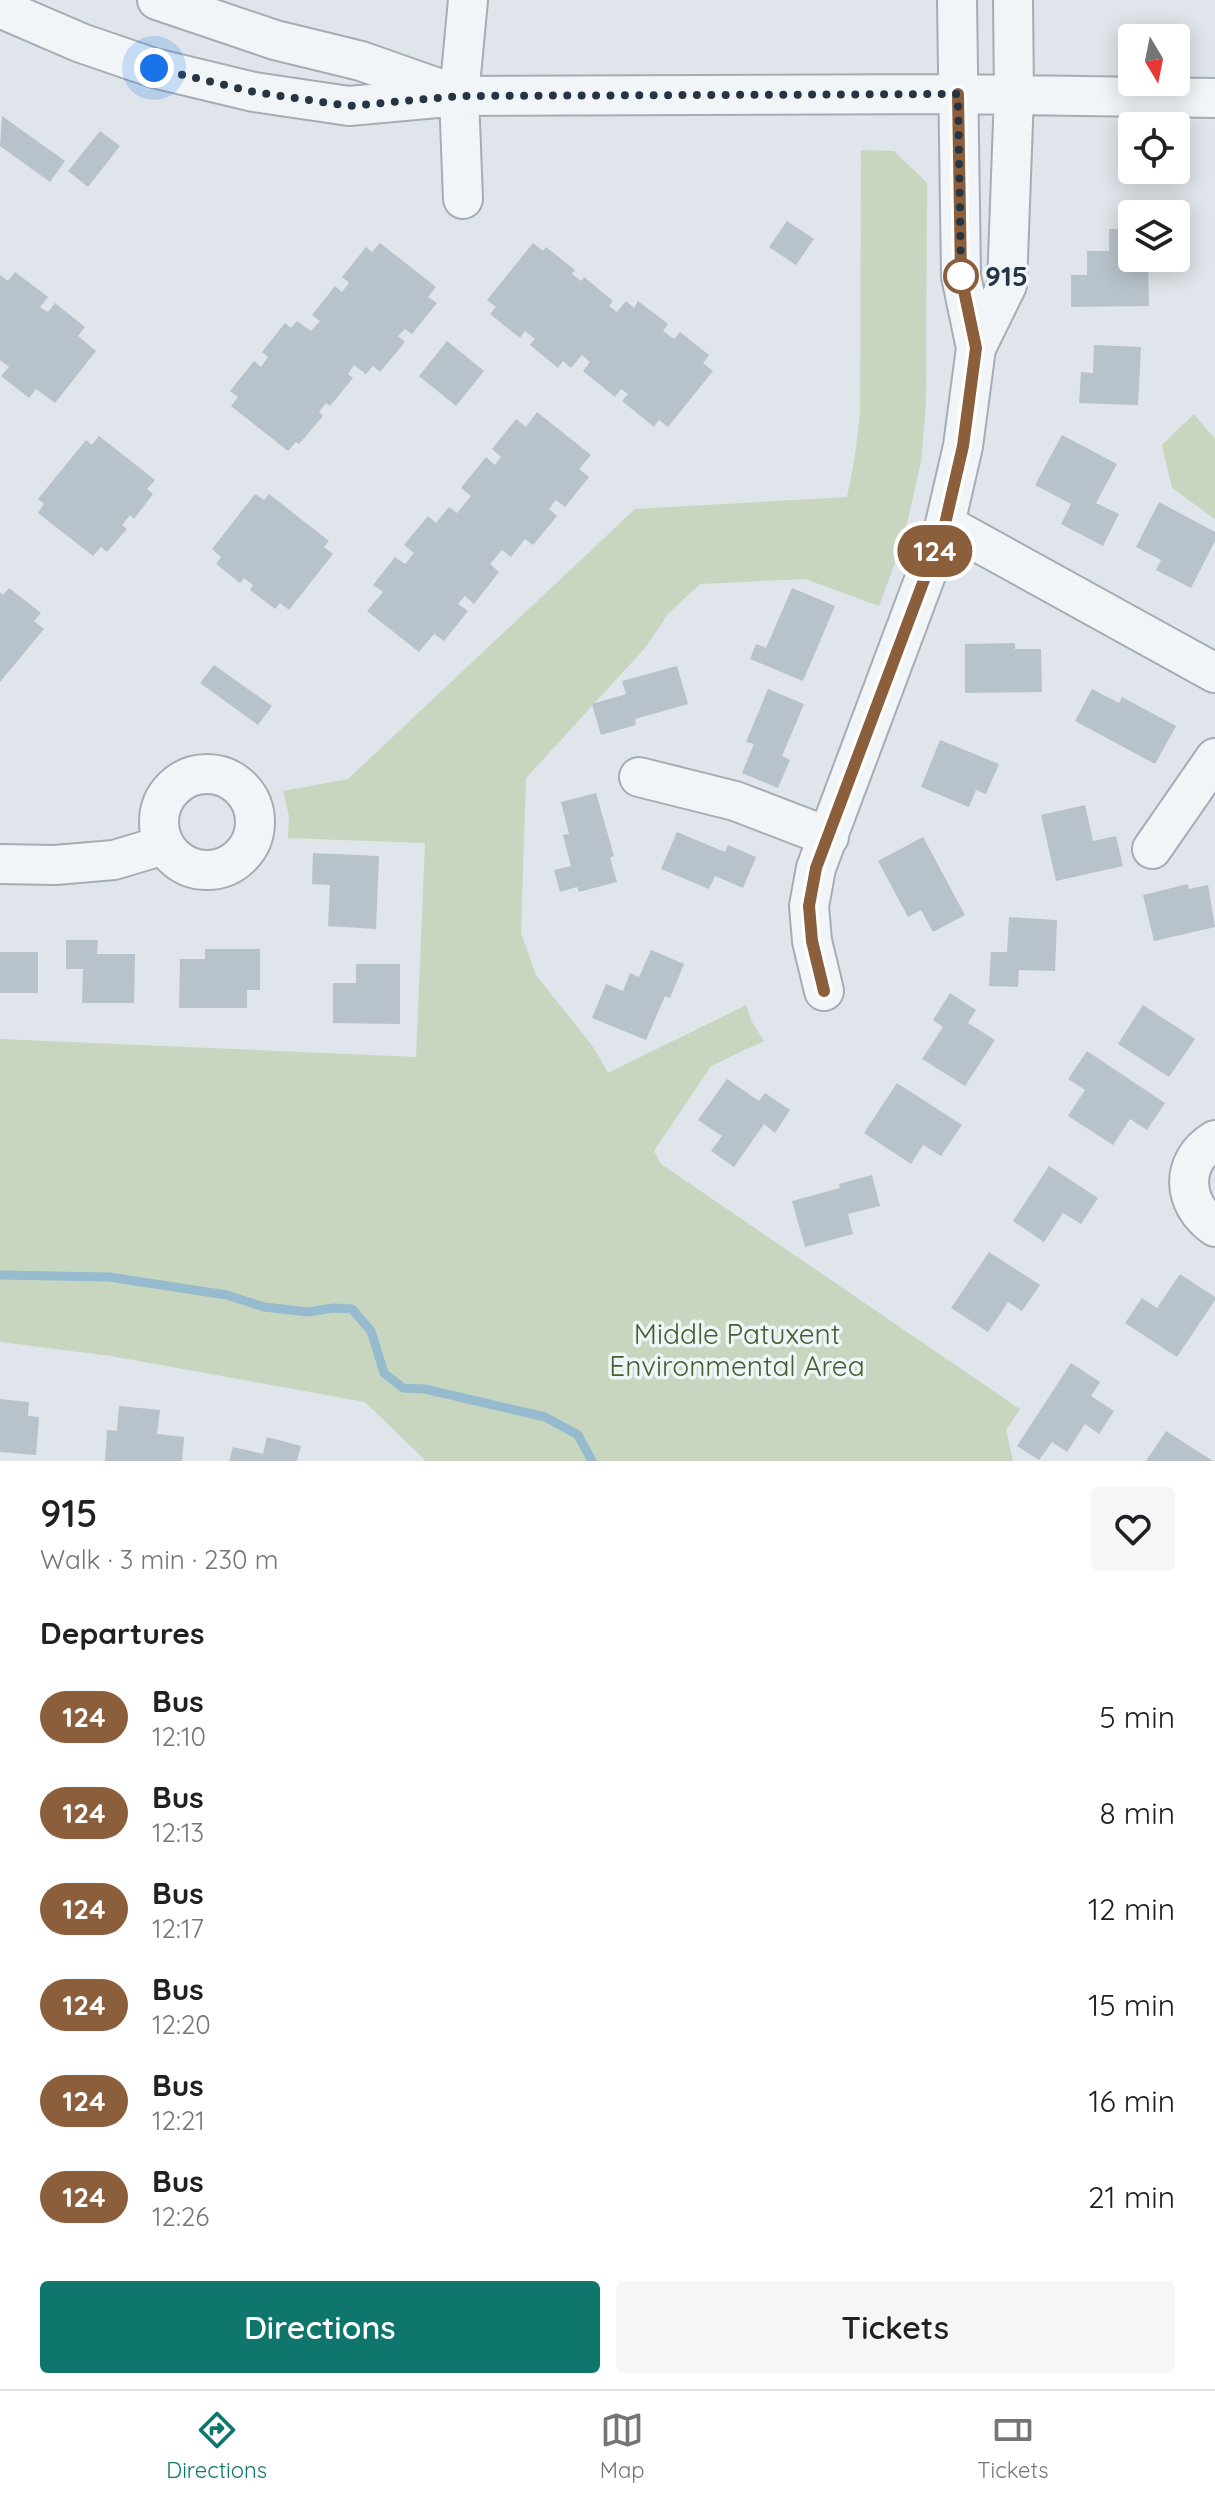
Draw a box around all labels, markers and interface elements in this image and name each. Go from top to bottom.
north arrow [1118,24,1190,96]
map controls [1118,24,1190,272]
your location [134,48,174,88]
button: locate [1118,112,1190,184]
button: layers [1118,200,1190,272]
place label: 915 [985,258,1028,293]
marker: 915 [944,259,978,293]
line badge: 124 [889,525,981,577]
text: 124 [913,533,957,568]
park label: Middle Patuxent Environmental Area [609,1316,865,1383]
button: heart [1091,1487,1175,1571]
text: 915 [40,1489,98,1537]
text: Walk · 3 min · 230 m [40,1543,278,1576]
text: Departures [40,1614,205,1652]
text: Bus [152,1682,204,1720]
text: 5 min [1099,1698,1175,1736]
text: 124 [62,1699,106,1734]
text: 12:10 [152,1720,206,1753]
text: Bus [152,1778,204,1816]
text: 8 min [1099,1794,1175,1832]
text: 124 [62,1795,106,1830]
text: 12:13 [152,1816,204,1849]
text: Bus [152,1874,204,1912]
text: 12 min [1088,1890,1175,1928]
text: 124 [62,1891,106,1926]
text: 12:17 [152,1912,204,1945]
text: Bus [152,1970,204,2008]
text: 15 min [1088,1986,1175,2024]
text: 124 [62,1987,106,2022]
text: 12:20 [152,2008,211,2041]
text: Bus [152,2066,204,2104]
text: 16 min [1088,2082,1175,2120]
text: 124 [62,2083,106,2118]
text: 12:21 [152,2104,205,2137]
text: Bus [152,2162,204,2200]
text: 21 min [1088,2178,1175,2216]
text: 124 [62,2179,106,2214]
text: 12:26 [152,2200,209,2233]
button: Directions [40,2281,600,2373]
button: Tickets [616,2281,1175,2373]
tab: Directions [166,2408,267,2484]
tab: Map [600,2408,645,2484]
tab: Tickets [977,2408,1049,2484]

